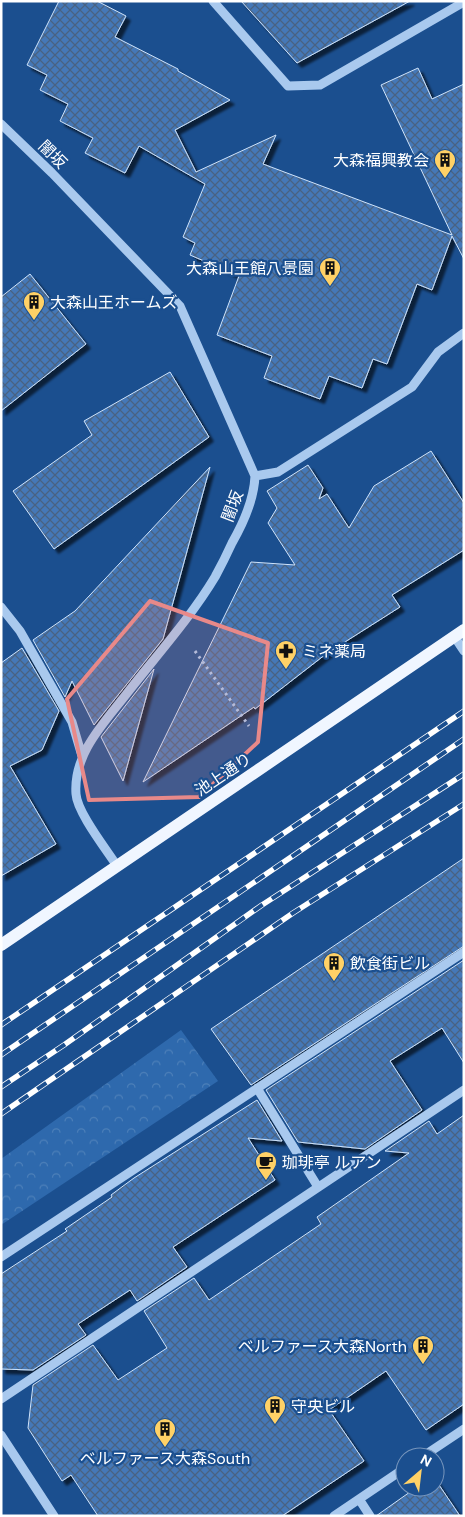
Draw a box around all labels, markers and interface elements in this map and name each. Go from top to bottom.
street label: 闇坂 [34,136,71,173]
building icon: 大森福興教会 [433,148,457,179]
place label: 大森福興教会 [333,150,429,171]
building icon: 大森山王館八景園 [318,256,342,287]
place label: 大森山王館八景園 [186,258,314,279]
building icon: 大森山王ホームズ [22,290,46,321]
place label: 大森山王ホームズ [50,292,178,313]
street label: 闇坂 [217,487,248,525]
pharmacy icon: ミネ薬局 [274,639,298,670]
place label: ミネ薬局 [302,641,366,662]
street label: 池上通り [191,748,256,801]
building icon: 飲食街ビル [322,951,346,982]
place label: 飲食街ビル [350,953,430,974]
cafe icon: 珈琲亭 ルアン [254,1150,278,1181]
place label: 珈琲亭 ルアン [282,1152,382,1173]
building icon: ベルファース大森North [411,1334,435,1365]
place label: ベルファース大森North [238,1336,407,1357]
building icon: 守央ビル [263,1394,287,1425]
place label: 守央ビル [291,1396,355,1417]
building icon: ベルファース大森South [153,1417,177,1448]
north arrow [395,1447,445,1497]
place label: ベルファース大森South [80,1448,250,1469]
text: N [417,1450,435,1471]

